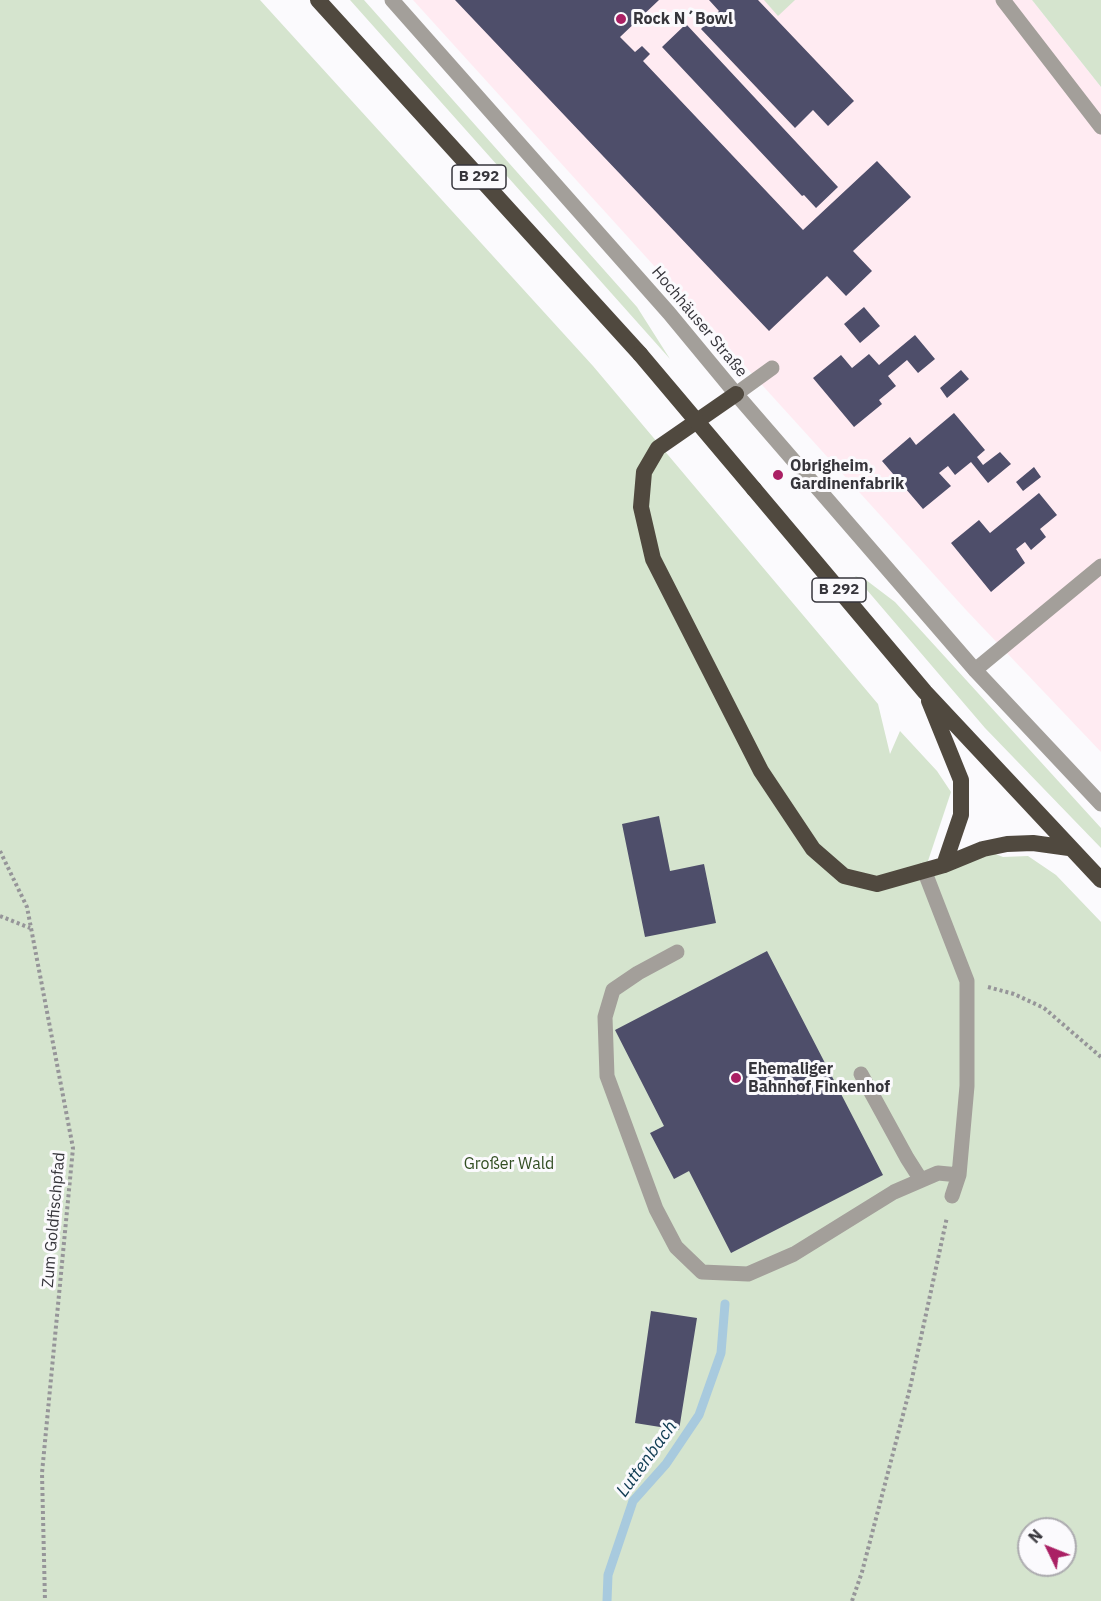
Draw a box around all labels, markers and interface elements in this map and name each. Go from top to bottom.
place label: Rock N´Bowl [633,9,733,29]
marker: Rock N´Bowl [614,12,628,26]
road number: B 292 [452,165,506,189]
street label: Hochhäuser Straße [647,263,751,381]
place label: Obrigheim, Gardinenfabrik [790,456,904,494]
marker: Obrigheim, Gardinenfabrik [771,468,785,482]
road number: B 292 [812,578,866,602]
place label: Ehemaliger Bahnhof Finkenhof [748,1059,890,1097]
marker: Ehemaliger Bahnhof Finkenhof [729,1071,743,1085]
street label: Zum Goldfischpfad [39,1151,69,1289]
park label: Großer Wald [464,1154,554,1174]
water label: Luttenbach [612,1417,682,1501]
north arrow [1017,1517,1077,1577]
text: N [1024,1525,1047,1547]

